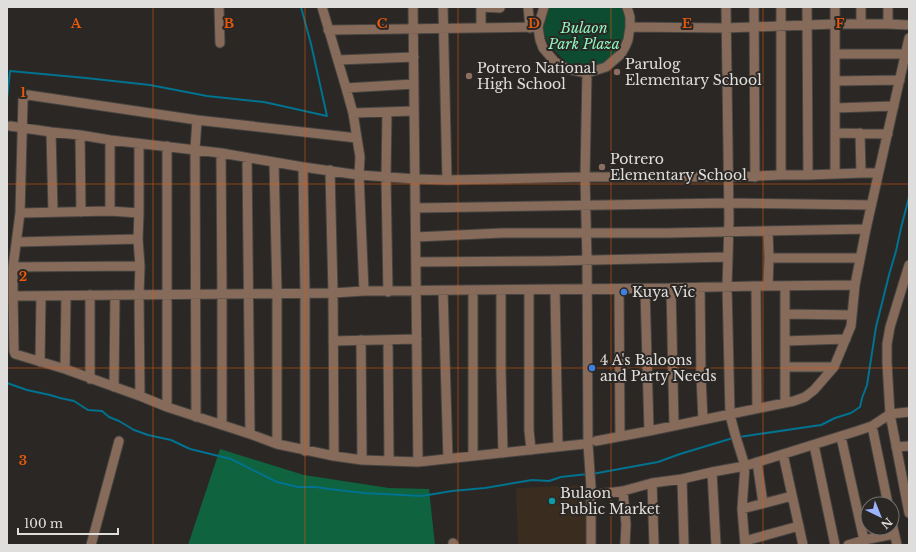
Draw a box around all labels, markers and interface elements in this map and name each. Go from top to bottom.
text: A [70,15,82,32]
text: B [224,15,234,32]
text: C [377,15,388,32]
text: D [528,15,540,32]
text: E [682,15,692,32]
text: F [836,15,845,32]
park label: Bulaon Park Plaza [547,19,620,53]
place label: Parulog Elementary School [625,55,762,89]
place label: Potrero National High School [477,59,596,93]
marker: Parulog Elementary School [612,67,622,77]
marker: Potrero National High School [464,71,474,81]
text: 1 [20,84,26,101]
place label: Potrero Elementary School [610,150,747,184]
marker: Potrero Elementary School [597,162,607,172]
text: 2 [19,268,27,285]
place label: Kuya Vic [632,283,696,301]
marker: Kuya Vic [619,287,629,297]
place label: 4 A's Baloons and Party Needs [600,351,717,385]
marker: 4 A's Baloons and Party Needs [587,363,597,373]
text: 3 [19,452,27,469]
place label: Bulaon Public Market [560,484,661,518]
marker: Bulaon Public Market [547,496,557,506]
north arrow [860,496,900,536]
scale bar [18,510,118,536]
text: N [878,515,895,532]
text: 100 m [24,516,63,531]

